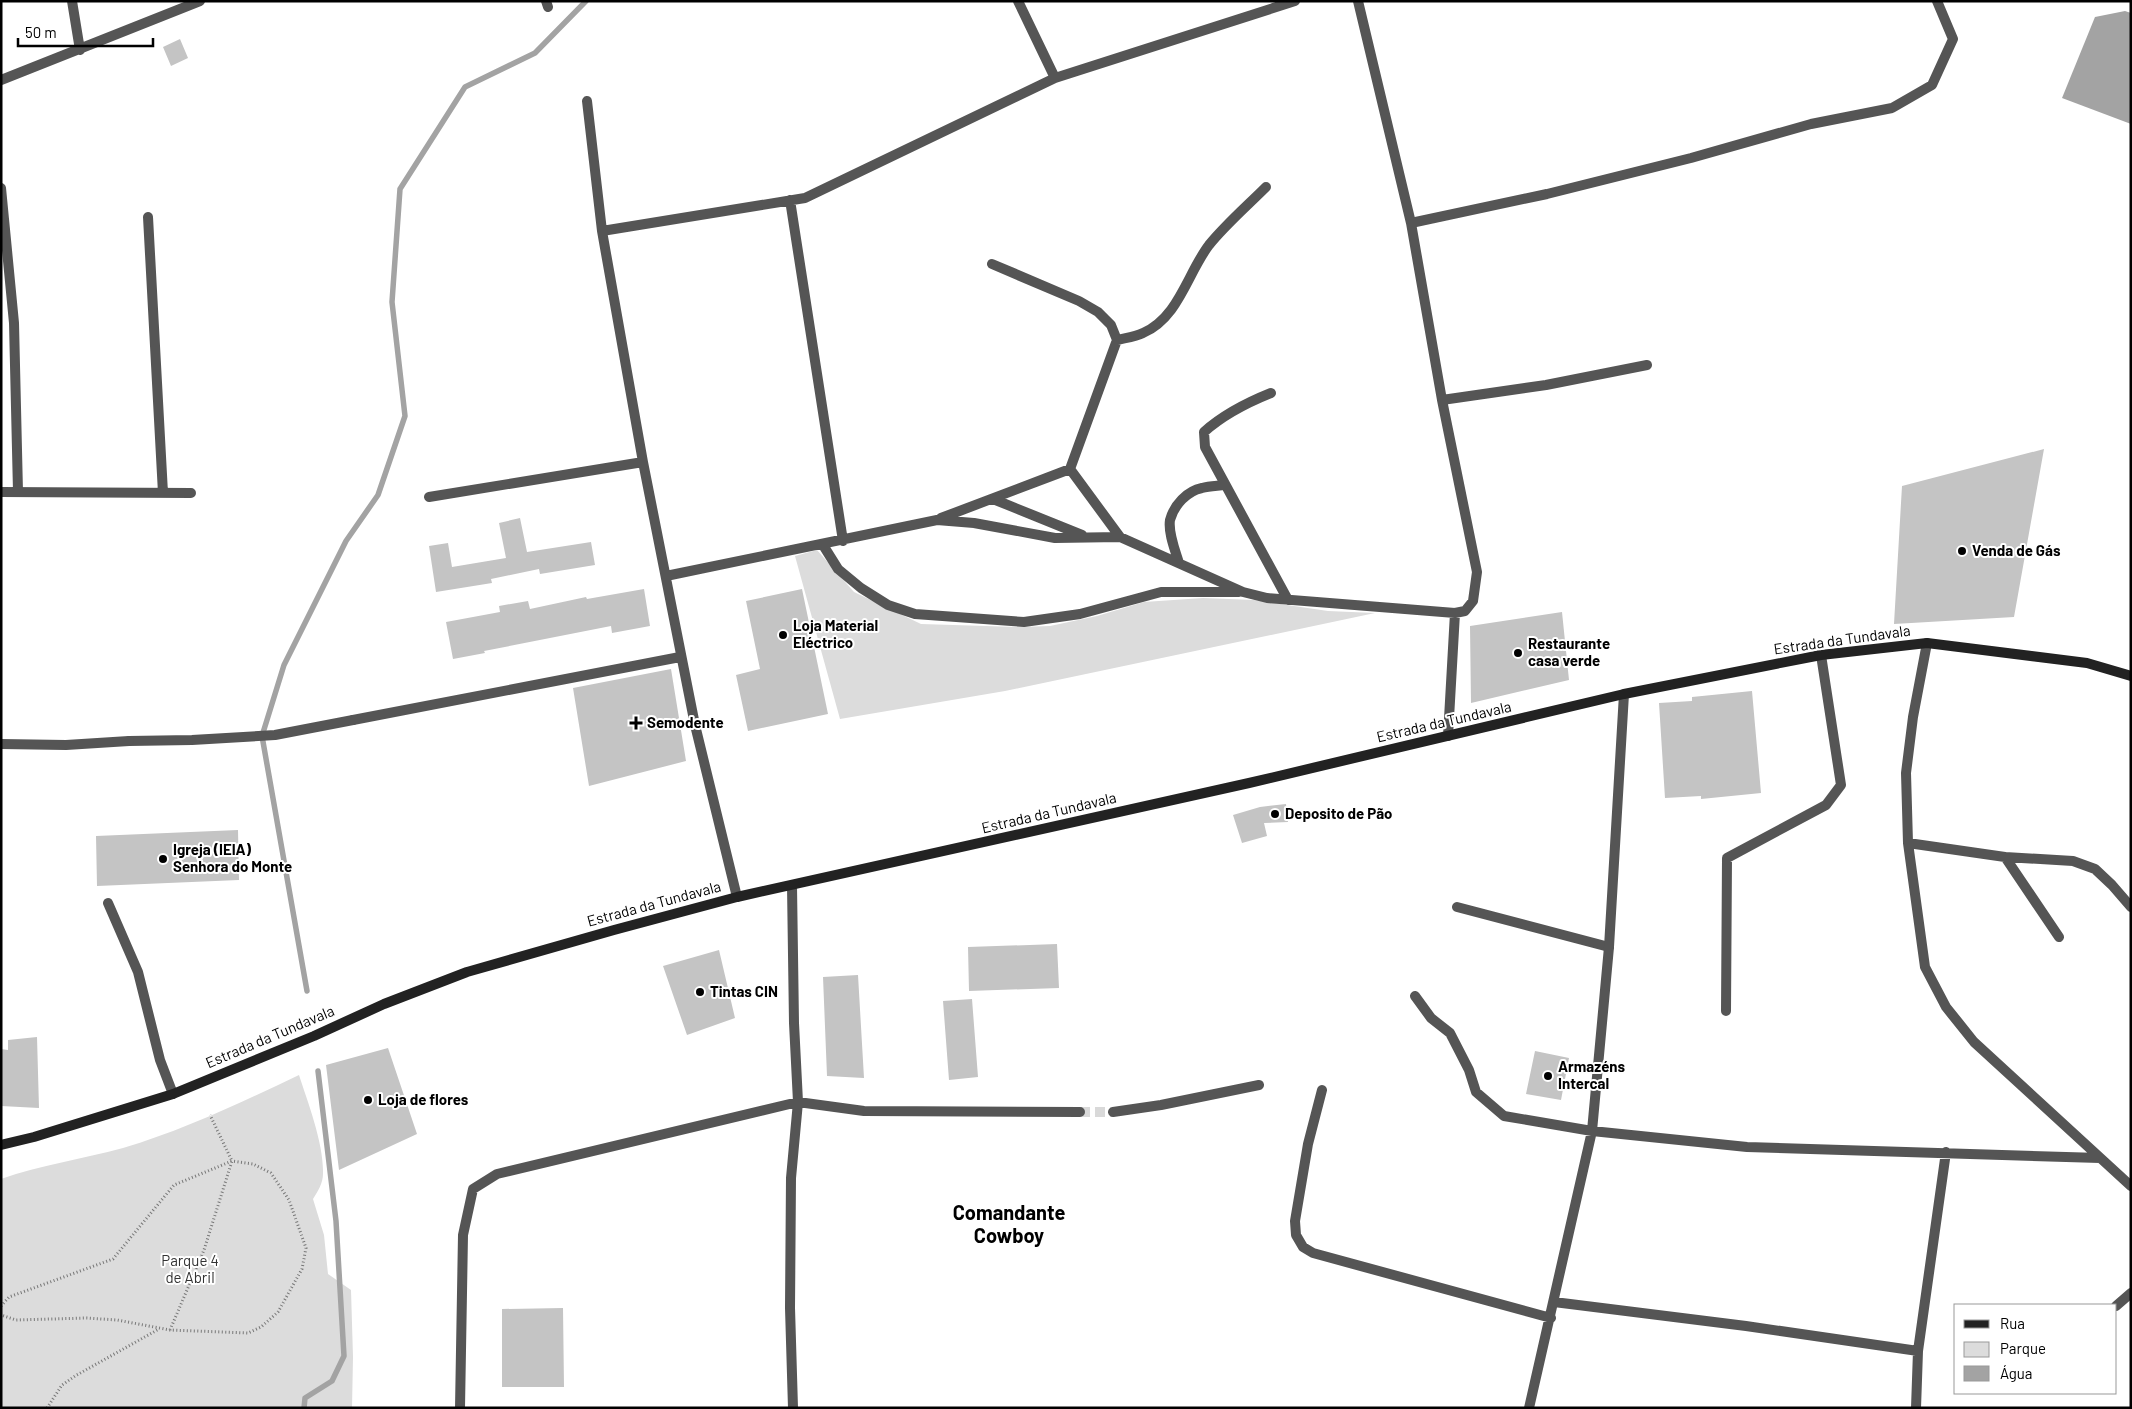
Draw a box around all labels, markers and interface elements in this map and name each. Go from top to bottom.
scale bar [18,15,152,47]
text: 50 m [25,23,57,41]
place label: Venda de Gás [1972,541,2061,559]
marker: Venda de Gás [1956,545,1968,557]
place label: Loja Material Eléctrico [793,616,878,651]
street label: Estrada da Tundavala [1772,620,1911,658]
marker: Loja Material Eléctrico [777,629,789,641]
place label: Restaurante casa verde [1528,634,1610,669]
marker: Restaurante casa verde [1512,647,1524,659]
street label: Estrada da Tundavala [1375,697,1513,745]
place label: Semodente [647,713,724,731]
marker: Semodente [629,716,643,730]
street label: Estrada da Tundavala [980,788,1118,836]
place label: Deposito de Pão [1285,804,1392,822]
marker: Deposito de Pão [1269,808,1281,820]
place label: Igreja (IEIA) Senhora do Monte [173,840,292,875]
marker: Igreja (IEIA) Senhora do Monte [157,853,169,865]
street label: Estrada da Tundavala [585,876,723,930]
place label: Tintas CIN [710,982,778,1000]
marker: Tintas CIN [694,986,706,998]
street label: Estrada da Tundavala [203,1001,337,1071]
place label: Armazéns Intercal [1558,1057,1626,1092]
marker: Armazéns Intercal [1542,1070,1554,1082]
place label: Loja de flores [378,1090,469,1108]
marker: Loja de flores [362,1094,374,1106]
district label: Comandante Cowboy [953,1200,1065,1247]
park label: Parque 4 de Abril [161,1251,219,1286]
legend [1954,1304,2117,1394]
text: Rua [2000,1314,2025,1332]
text: Parque [2000,1339,2046,1357]
text: Água [2000,1364,2033,1382]

